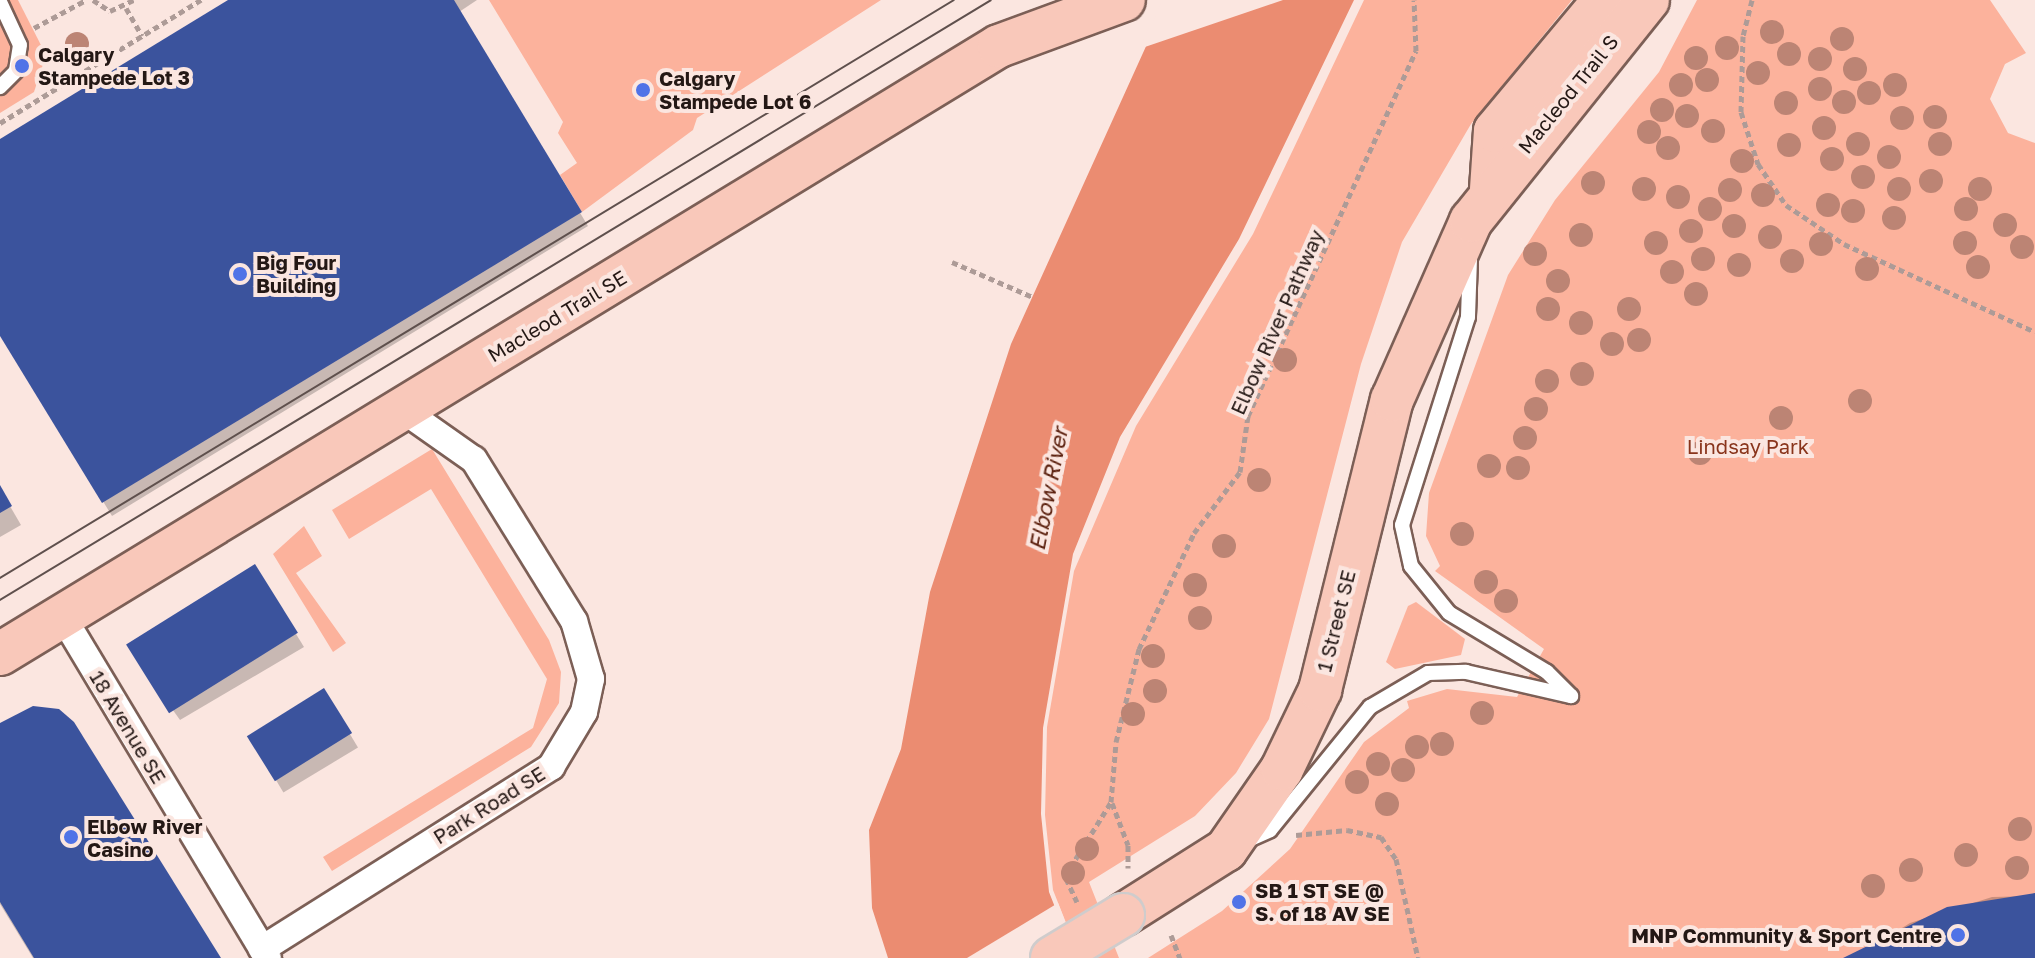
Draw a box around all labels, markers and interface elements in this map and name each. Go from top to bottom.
street label: Macleod Trail S [1513,30,1623,158]
place label: Calgary Stampede Lot 3 [38,42,190,89]
marker: Calgary Stampede Lot 3 [13,57,31,75]
place label: Calgary Stampede Lot 6 [659,66,812,113]
marker: Calgary Stampede Lot 6 [634,81,652,99]
street label: Elbow River Pathway [1225,226,1329,418]
place label: Big Four Building [256,250,336,297]
marker: Big Four Building [231,265,249,283]
street label: Macleod Trail SE [483,265,631,367]
water label: Elbow River [1023,425,1073,553]
park label: Lindsay Park [1687,434,1809,458]
street label: 1 Street SE [1312,568,1360,674]
street label: 18 Avenue SE [85,666,171,788]
street label: Park Road SE [429,761,549,849]
place label: Elbow River Casino [87,814,203,861]
marker: Elbow River Casino [62,828,80,846]
place label: SB 1 ST SE @ S. of 18 AV SE [1255,878,1390,925]
marker: SB 1 ST SE @ S. of 18 AV SE [1230,893,1248,911]
place label: MNP Community & Sport Centre [1631,923,1942,947]
marker: MNP Community & Sport Centre [1949,926,1967,944]

